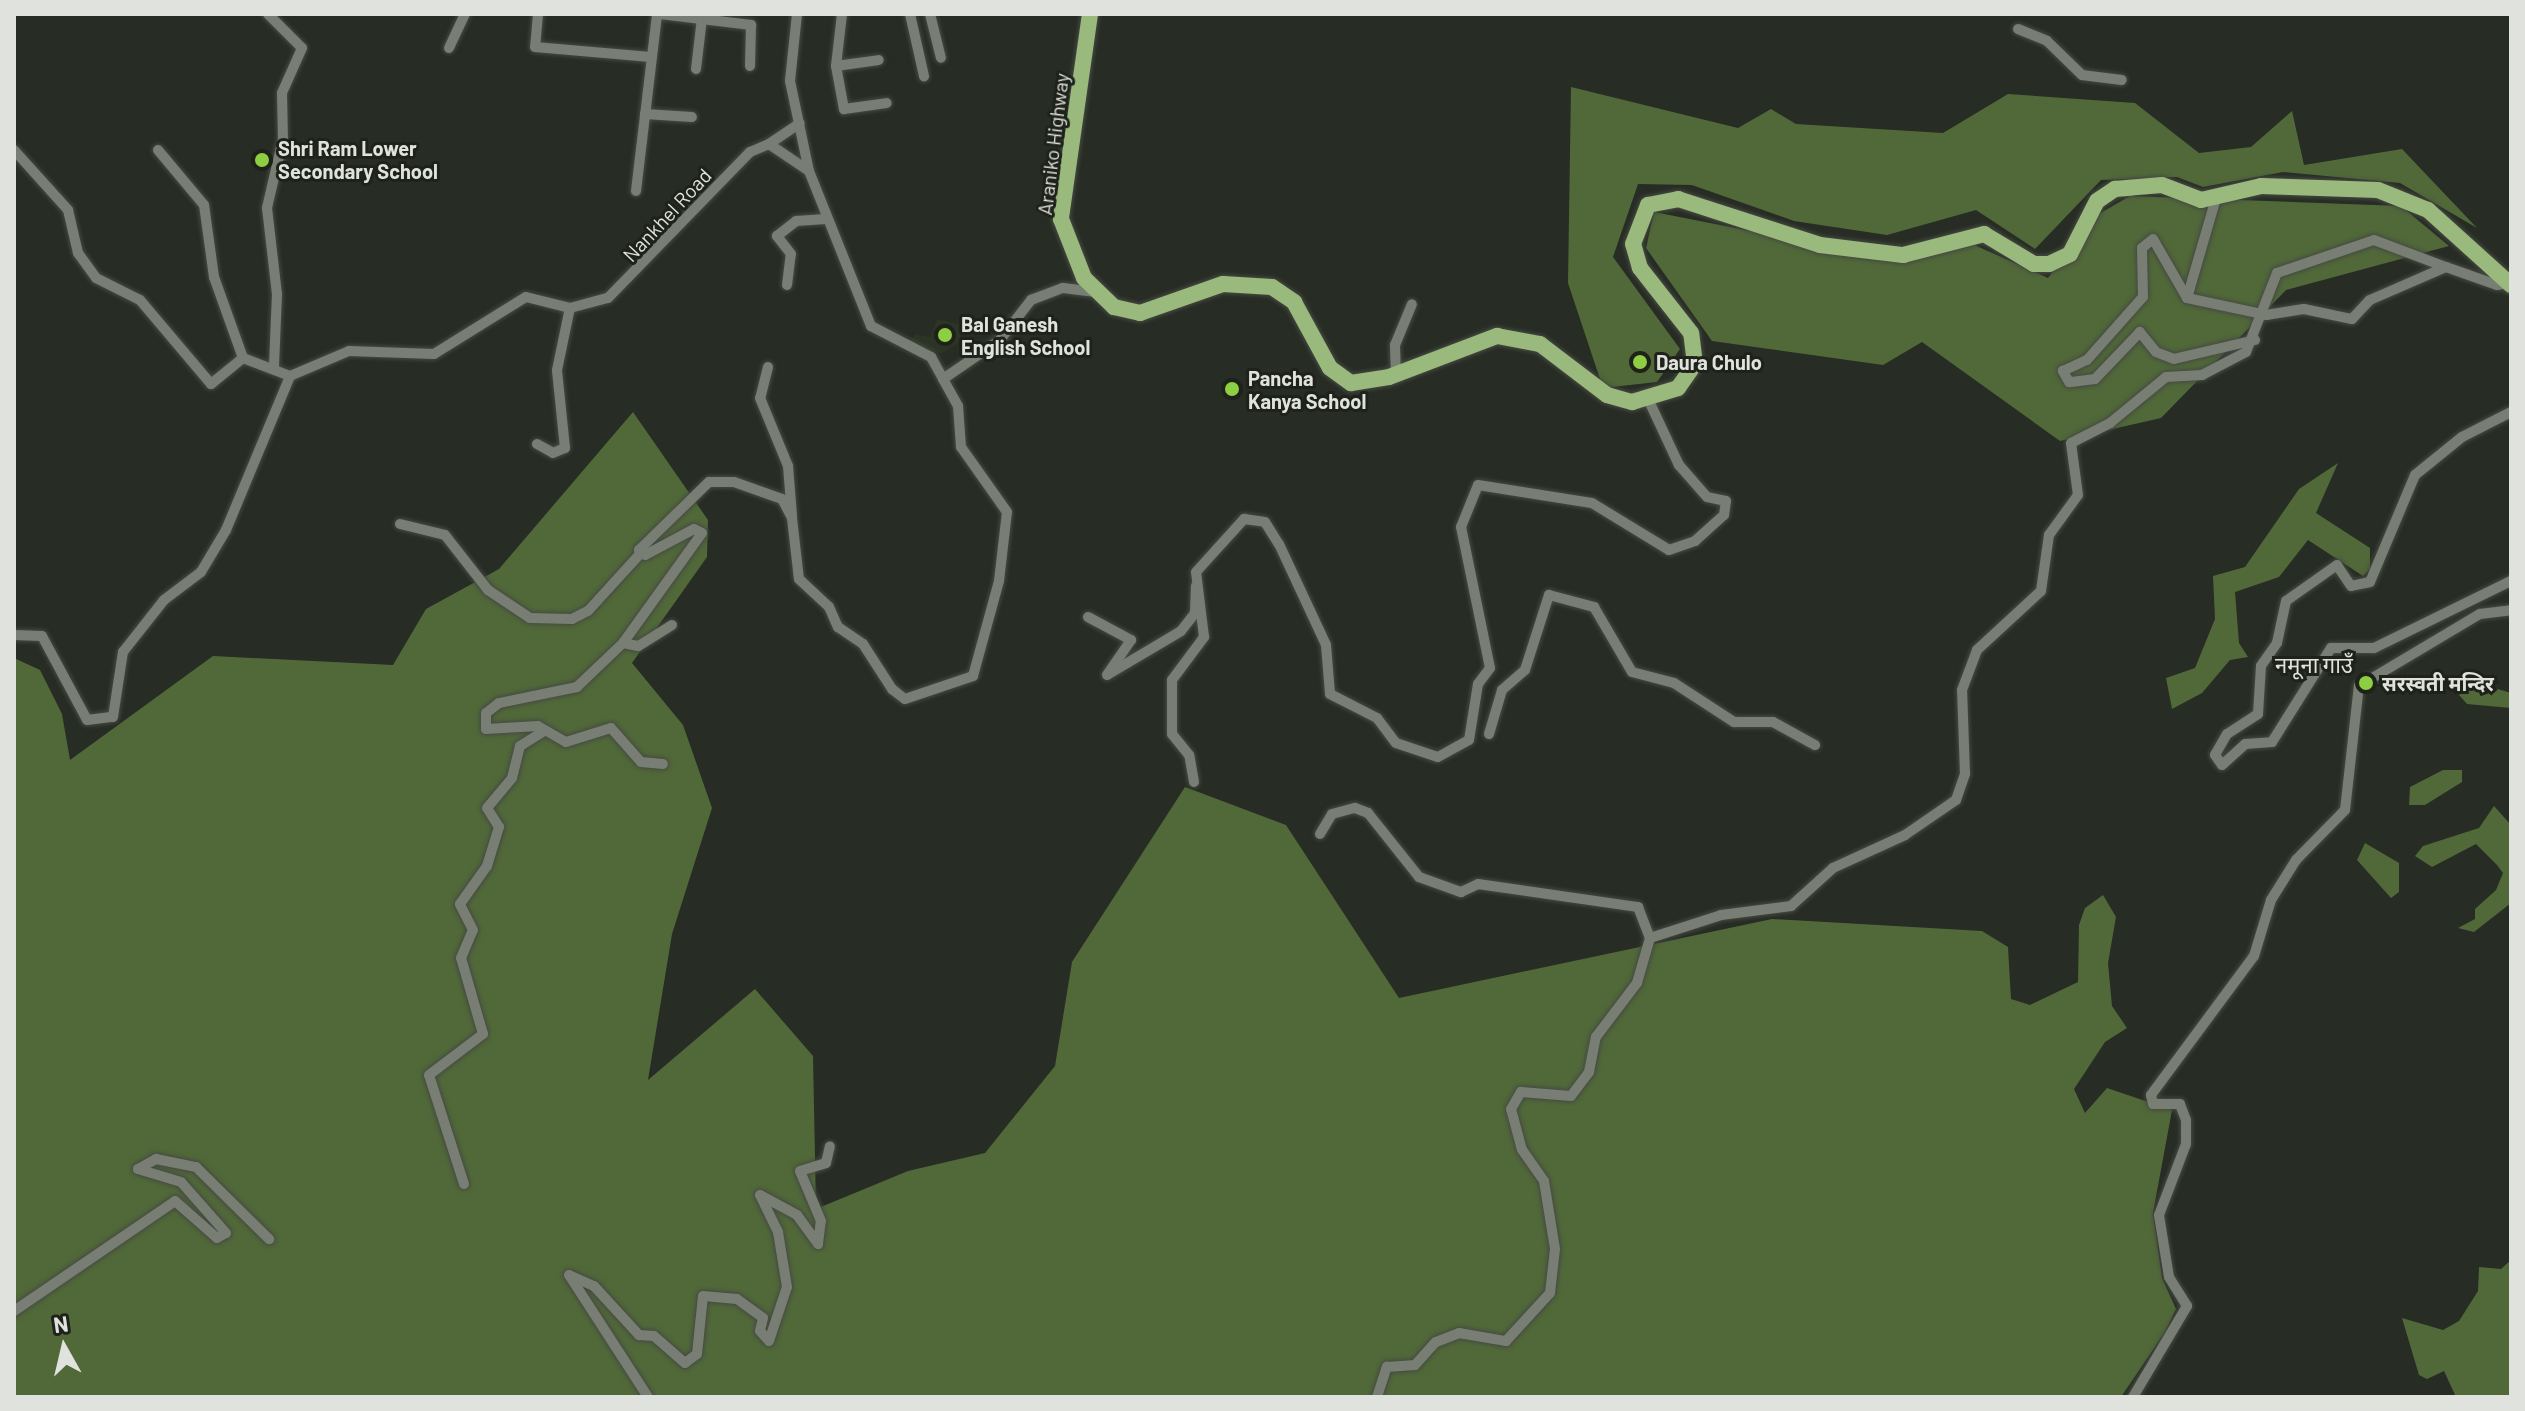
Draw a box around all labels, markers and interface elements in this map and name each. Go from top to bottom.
street label: Araniko Highway [1032,72,1074,216]
place label: Shri Ram Lower Secondary School [278,136,438,183]
marker: Shri Ram Lower Secondary School [253,151,271,169]
street label: Nankhel Road [618,163,716,267]
place label: Bal Ganesh English School [961,312,1090,359]
marker: Bal Ganesh English School [936,326,954,344]
place label: Daura Chulo [1656,350,1762,374]
marker: Daura Chulo [1631,353,1649,371]
place label: Pancha Kanya School [1248,366,1366,413]
marker: Pancha Kanya School [1223,380,1241,398]
district label: नमूना गाउँ [2275,652,2353,678]
place label: सरस्वती मन्दिर [2382,671,2494,695]
marker: सरस्वती मन्दिर [2357,674,2375,692]
north arrow [24,1307,104,1387]
text: N [52,1309,70,1337]

